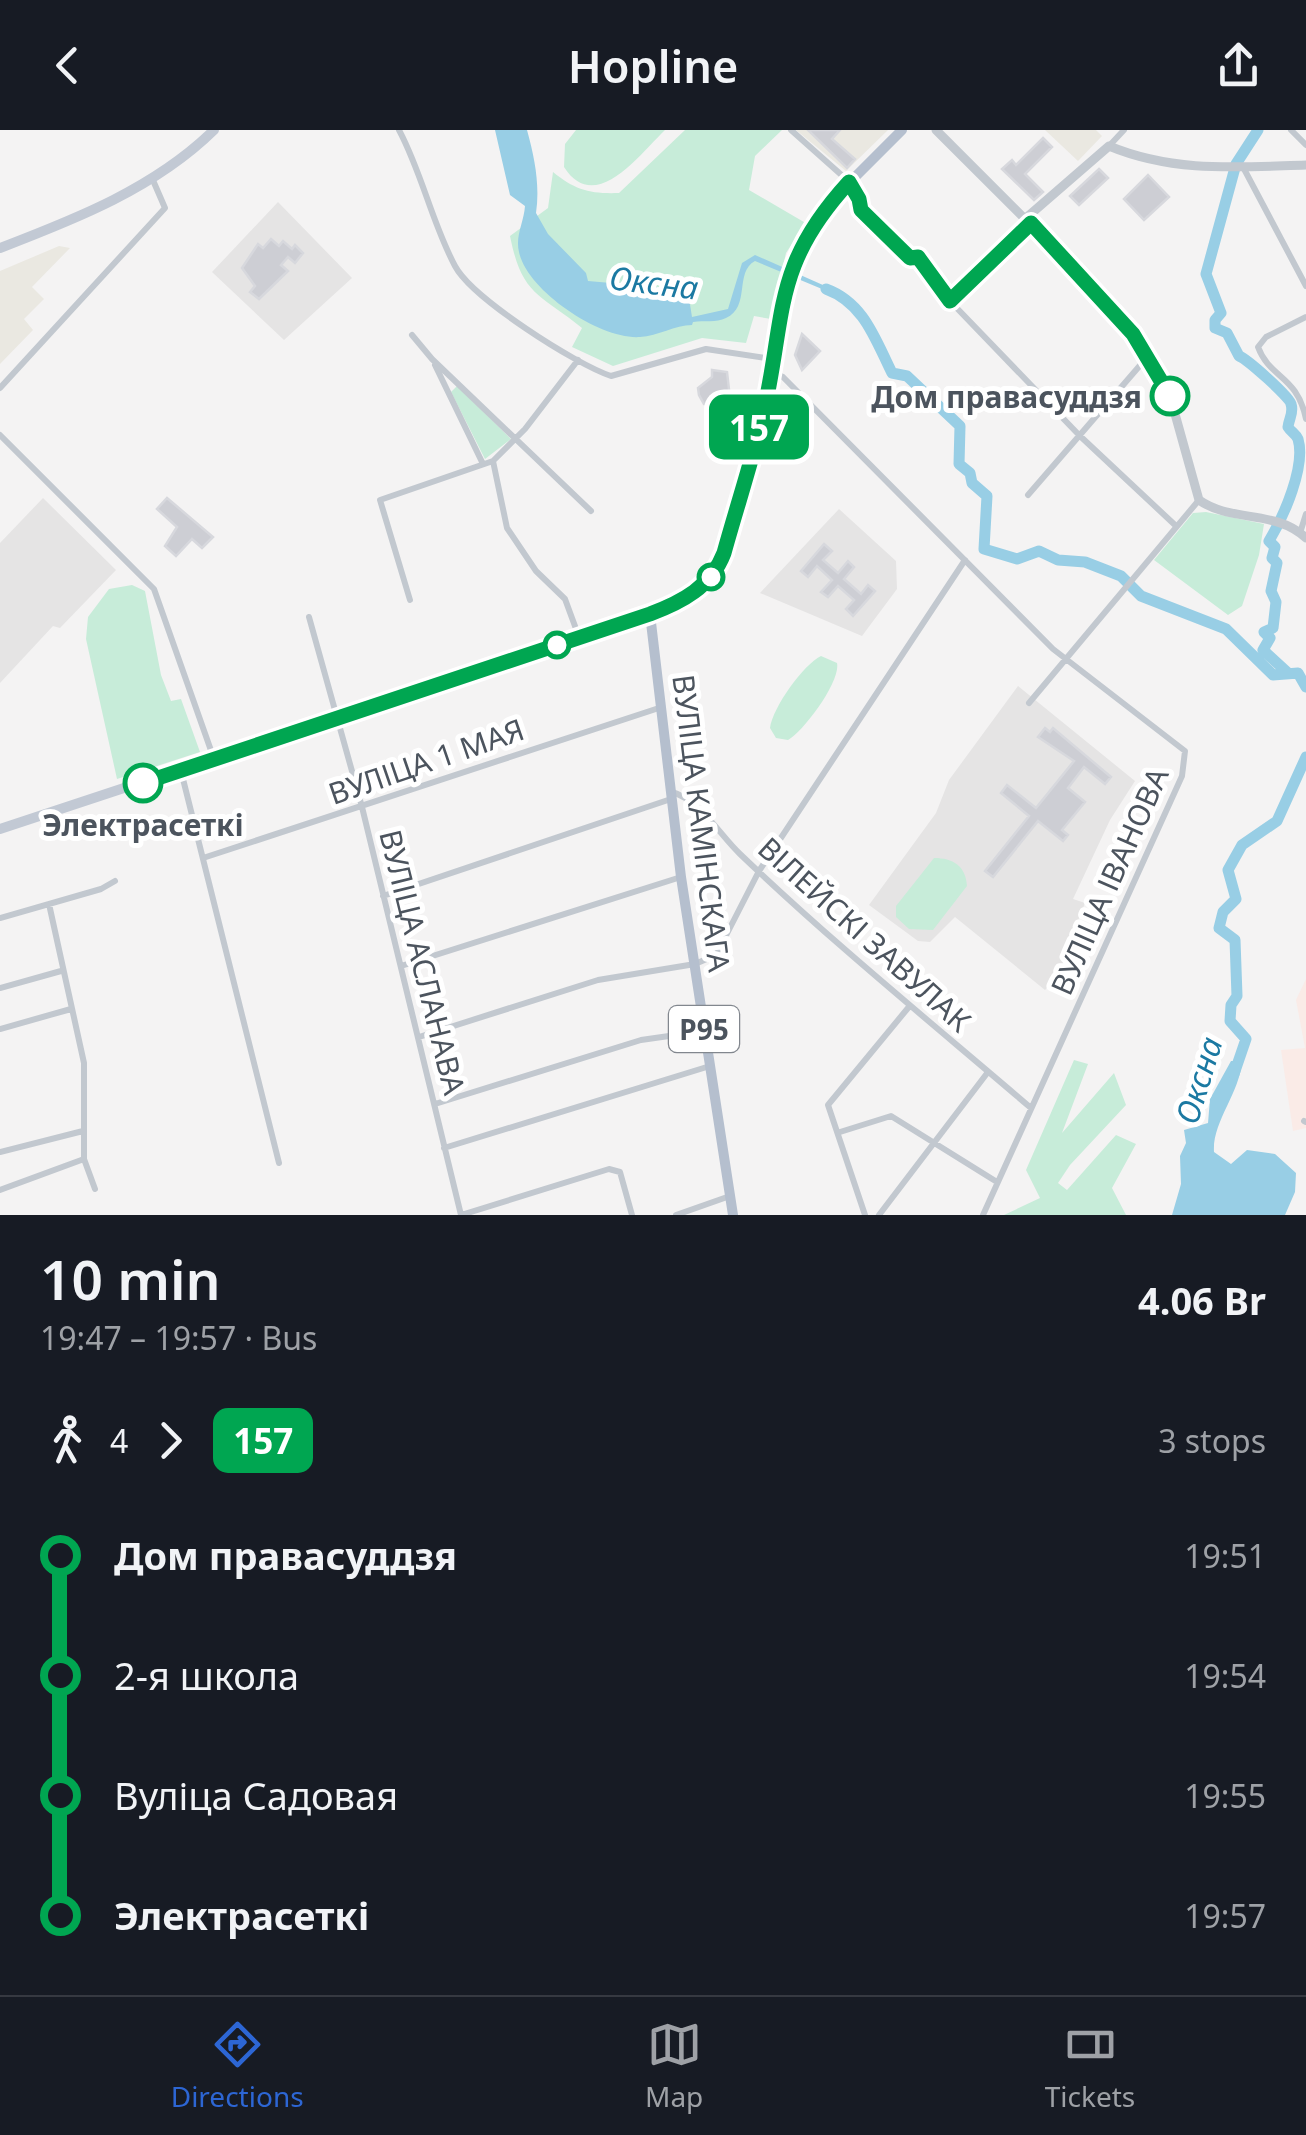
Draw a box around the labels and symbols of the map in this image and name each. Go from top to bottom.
water label: Оксна [607,255,701,309]
place label: Дом правасуддзя [871,376,1142,417]
marker: Дом правасуддзя [1151,377,1189,415]
line badge: 157 [702,394,816,460]
unlabelled marker [698,564,724,590]
unlabelled marker [544,632,570,658]
street label: ВУЛІЦА КАМІНСКАГА [663,672,741,975]
street label: ВУЛІЦА 1 МАЯ [323,708,529,814]
street label: ВУЛІЦА ІВАНОВА [1040,760,1178,1001]
marker: Электрасеткі [124,764,162,802]
place label: Электрасеткі [42,804,244,845]
street label: ВУЛІЦА АСЛАНАВА [370,825,476,1100]
street label: ВІЛЕЙСКІ ЗАВУЛАК [750,827,980,1041]
road number: Р95 [669,1006,739,1052]
water label: Оксна [1164,1031,1232,1129]

